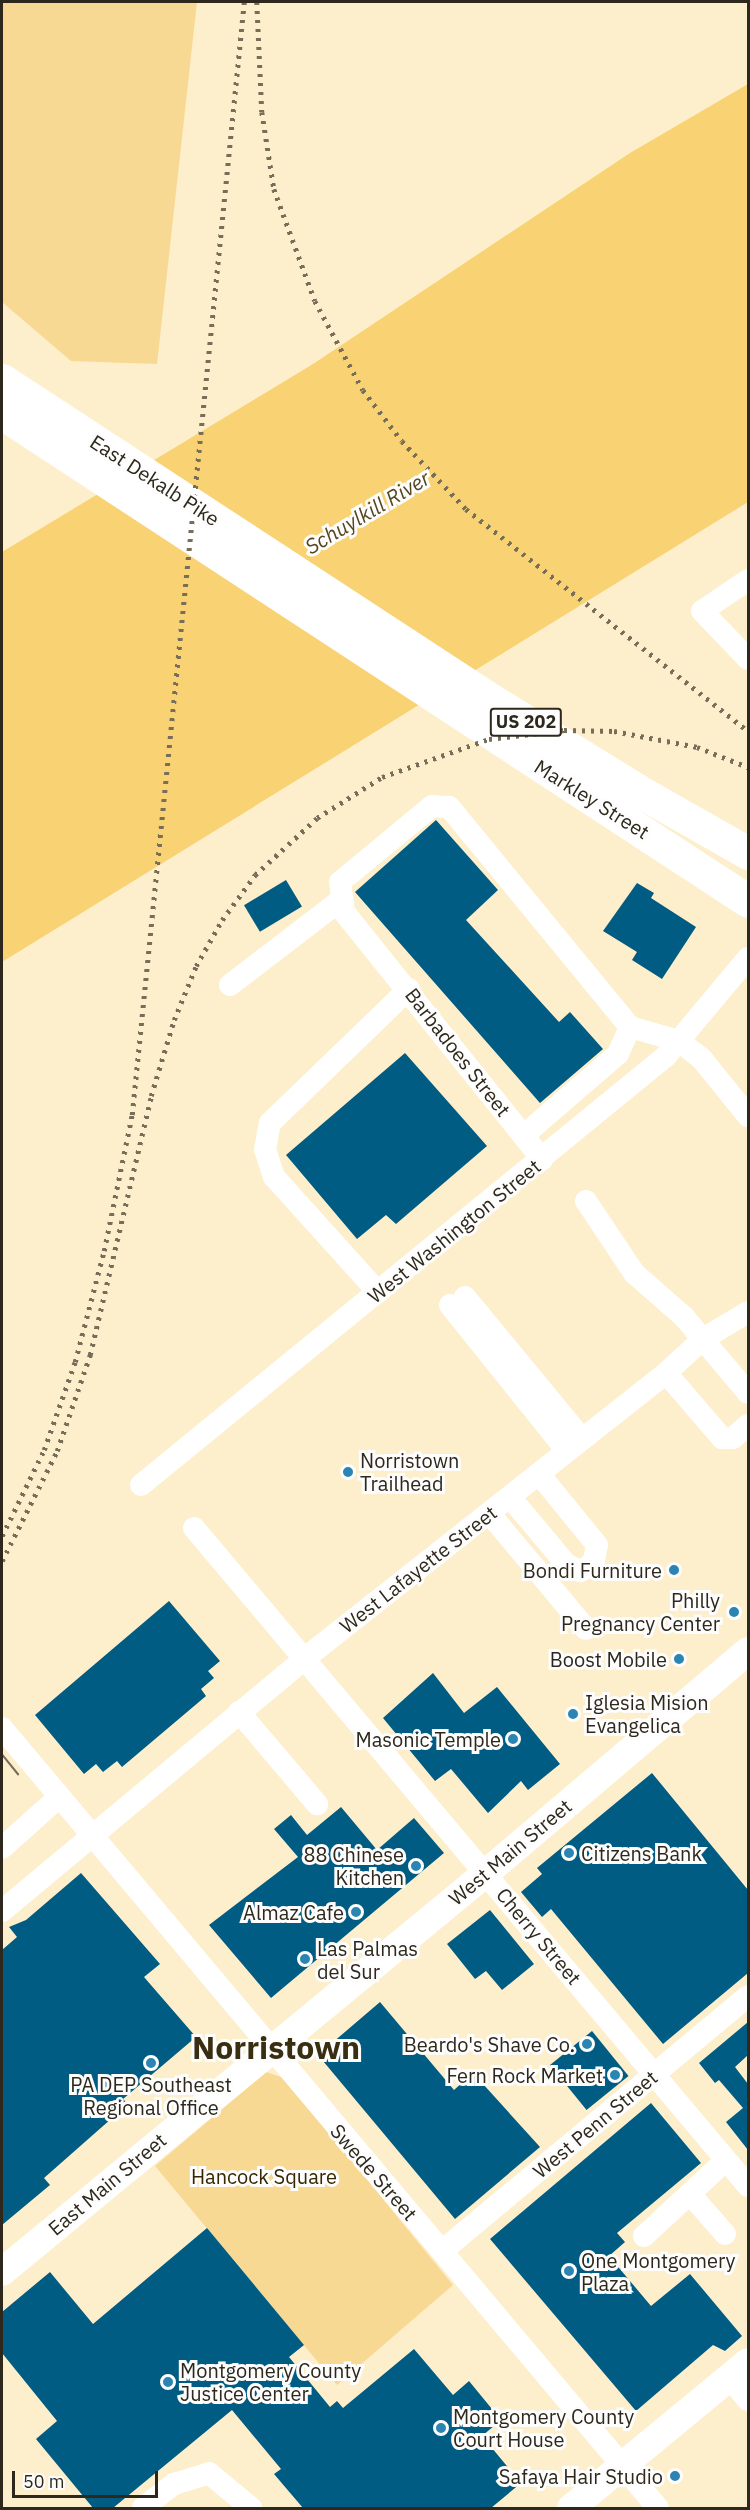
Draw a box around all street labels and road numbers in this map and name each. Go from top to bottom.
street label: East Dekalb Pike [86,429,224,531]
road number: US 202 [488,707,564,737]
street label: Markley Street [530,754,654,844]
street label: Barbadoes Street [400,983,516,1121]
street label: West Washington Street [363,1154,545,1308]
street label: West Lafayette Street [335,1500,501,1638]
street label: West Main Street [444,1794,576,1910]
street label: Cherry Street [491,1883,587,1989]
street label: West Penn Street [528,2065,662,2183]
street label: Swede Street [326,2119,422,2225]
street label: East Main Street [43,2128,171,2240]

